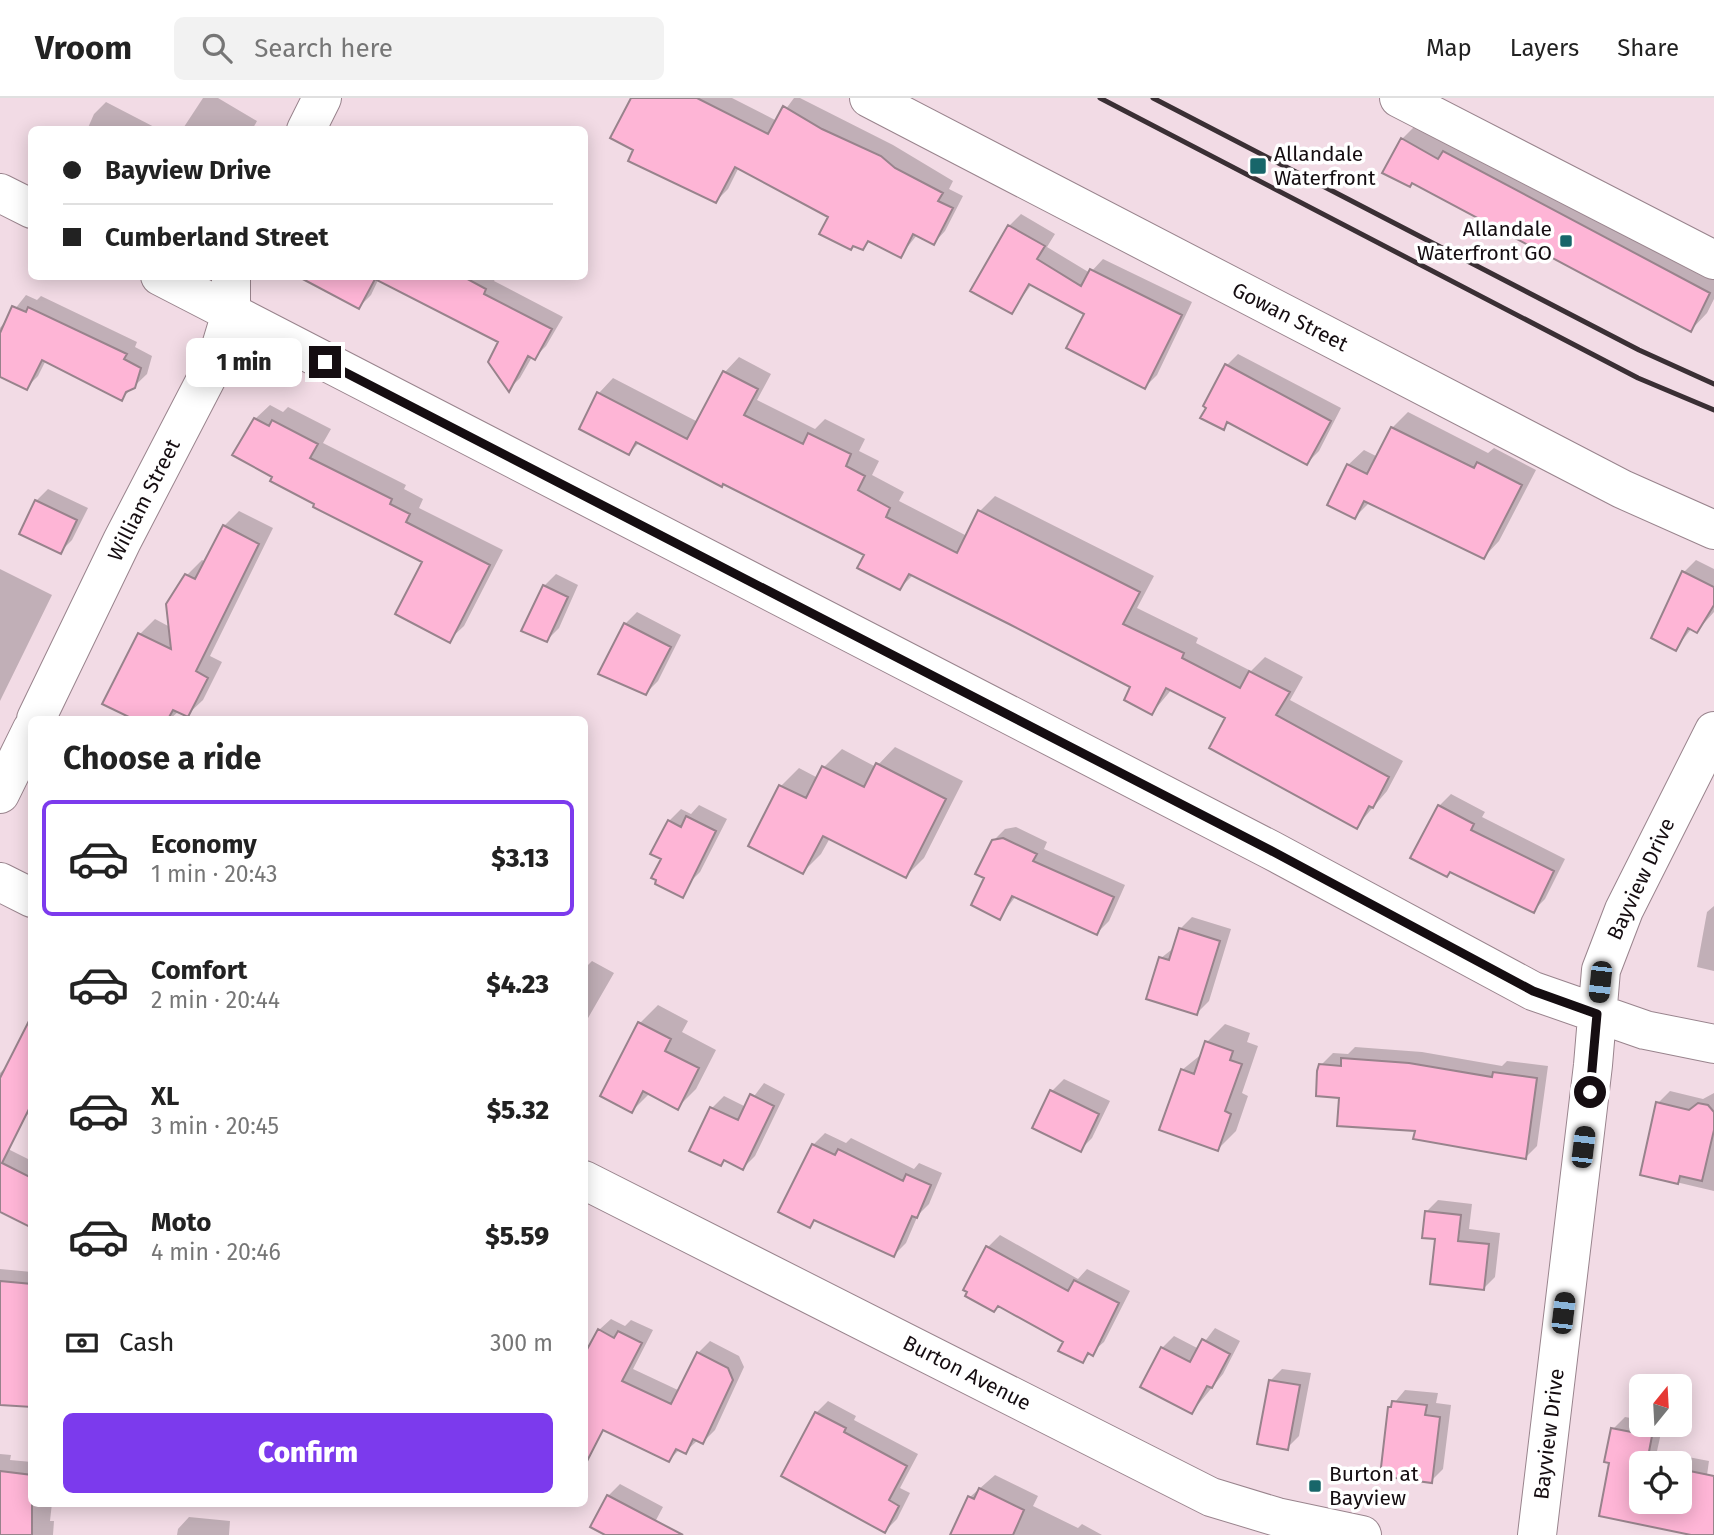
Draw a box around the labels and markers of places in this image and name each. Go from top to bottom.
place label: Allandale Waterfront [1274,141,1376,191]
marker: Allandale Waterfront [1248,156,1268,176]
place label: Allandale Waterfront GO [1417,216,1552,266]
marker: Allandale Waterfront GO [1558,233,1574,249]
place label: Burton at Bayview [1329,1461,1419,1511]
marker: Burton at Bayview [1307,1478,1323,1494]

